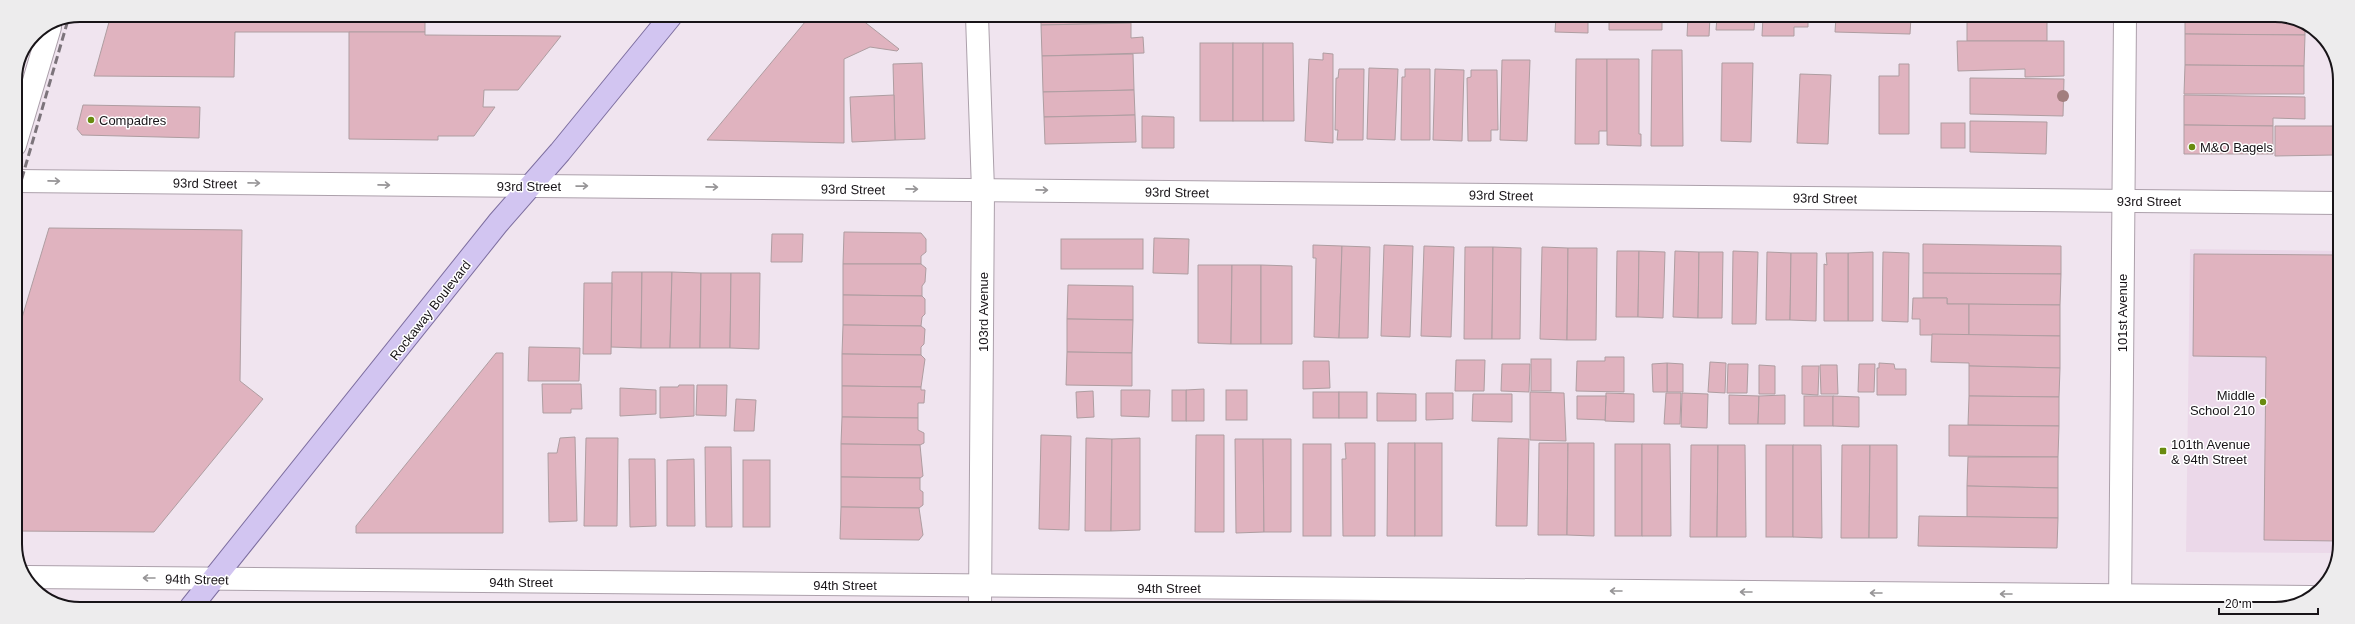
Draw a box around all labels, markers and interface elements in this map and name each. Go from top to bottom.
place label: Compadres [99,113,167,128]
marker: Compadres [86,115,96,125]
place label: M&O Bagels [2200,140,2273,155]
marker: M&O Bagels [2187,142,2197,152]
street label: 93rd Street [173,175,238,192]
one-way arrow [47,177,60,185]
street label: 93rd Street [497,179,562,194]
one-way arrow [247,180,260,187]
one-way arrow [377,181,390,189]
street label: 93rd Street [821,181,886,198]
one-way arrow [575,182,588,190]
one-way arrow [705,183,718,191]
street label: 93rd Street [1145,184,1210,201]
one-way arrow [905,185,918,193]
one-way arrow [1035,186,1048,194]
street label: 93rd Street [1469,187,1534,204]
street label: 93rd Street [1793,190,1858,207]
street label: 93rd Street [2117,194,2182,209]
street label: Rockaway Boulevard [387,258,474,363]
street label: 103rd Avenue [976,272,991,352]
street label: 101st Avenue [2115,274,2130,352]
place label: Middle School 210 [2190,388,2255,418]
marker: Middle School 210 [2258,397,2268,407]
place label: 101th Avenue & 94th Street [2171,437,2250,467]
marker: 101th Avenue & 94th Street [2158,446,2168,456]
street label: 94th Street [165,571,229,588]
one-way arrow [143,574,156,582]
street label: 94th Street [489,575,553,590]
street label: 94th Street [813,578,877,593]
street label: 94th Street [1137,581,1201,596]
one-way arrow [1610,587,1623,595]
one-way arrow [1740,588,1753,596]
one-way arrow [1870,589,1883,597]
one-way arrow [2000,590,2013,598]
scale bar [2219,590,2318,616]
text: 20 m [2225,597,2252,611]

